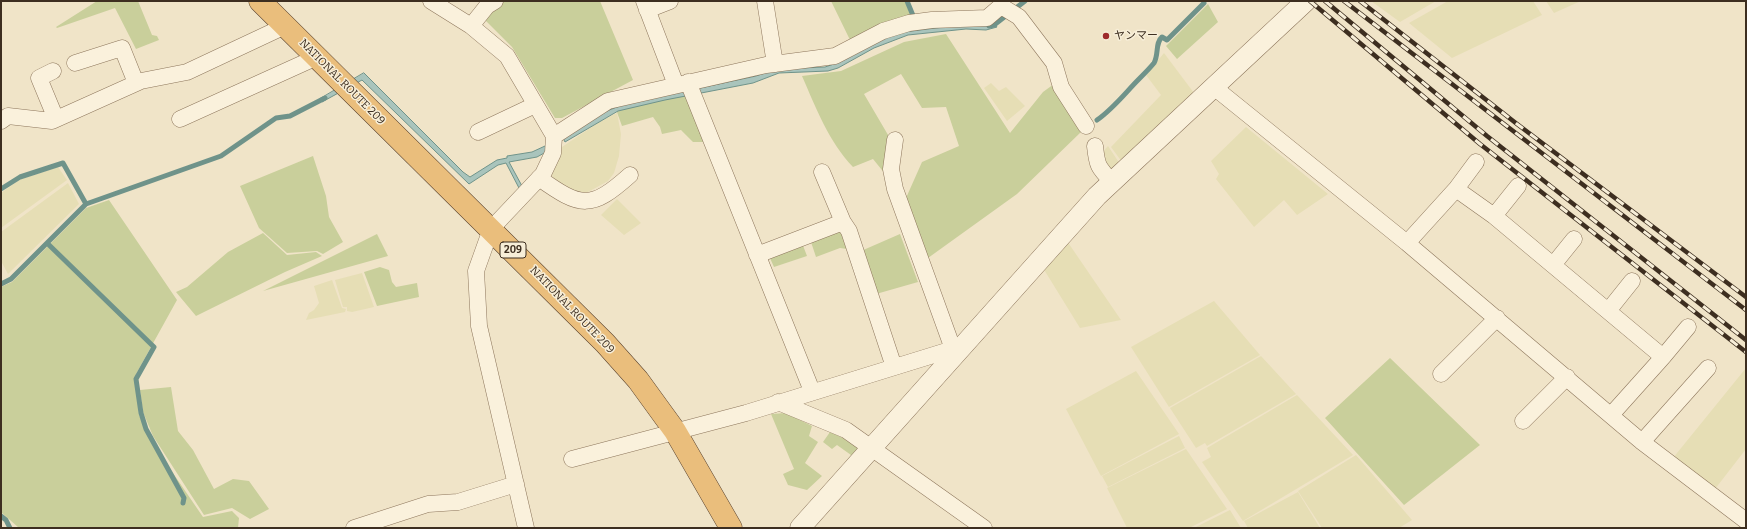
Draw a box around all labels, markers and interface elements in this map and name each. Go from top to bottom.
place label: ヤンマー [1114,29,1158,43]
marker: ヤンマー [1101,31,1111,41]
street label: NATIONAL ROUTE 209 [296,36,388,128]
road number: 209 [500,242,526,258]
street label: NATIONAL ROUTE 209 [527,264,617,356]

